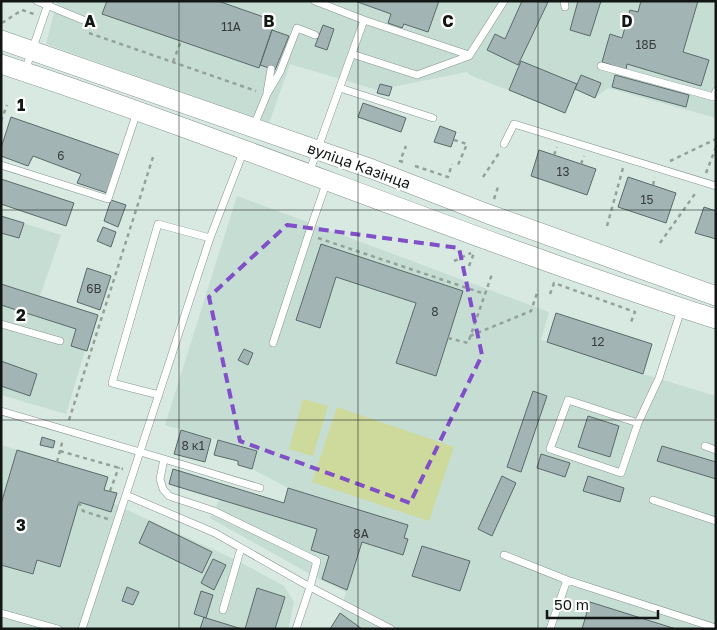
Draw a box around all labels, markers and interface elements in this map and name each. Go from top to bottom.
text: A [84,11,96,31]
text: B [263,11,275,31]
text: C [442,11,454,31]
text: D [621,11,633,31]
house number: 11А [221,19,241,34]
house number: 18Б [635,37,657,52]
text: 1 [17,95,25,115]
street label: вуліца Казінца [305,138,413,192]
house number: 6 [57,148,65,163]
house number: 13 [557,164,569,179]
house number: 15 [641,192,653,207]
house number: 6В [86,281,102,296]
house number: 8 [431,304,439,319]
text: 2 [16,305,26,325]
house number: 12 [592,334,604,349]
house number: 8 к1 [181,438,205,453]
text: 3 [16,515,26,535]
house number: 8А [353,526,369,541]
scale bar [547,588,658,620]
text: 50 m [554,595,589,613]

